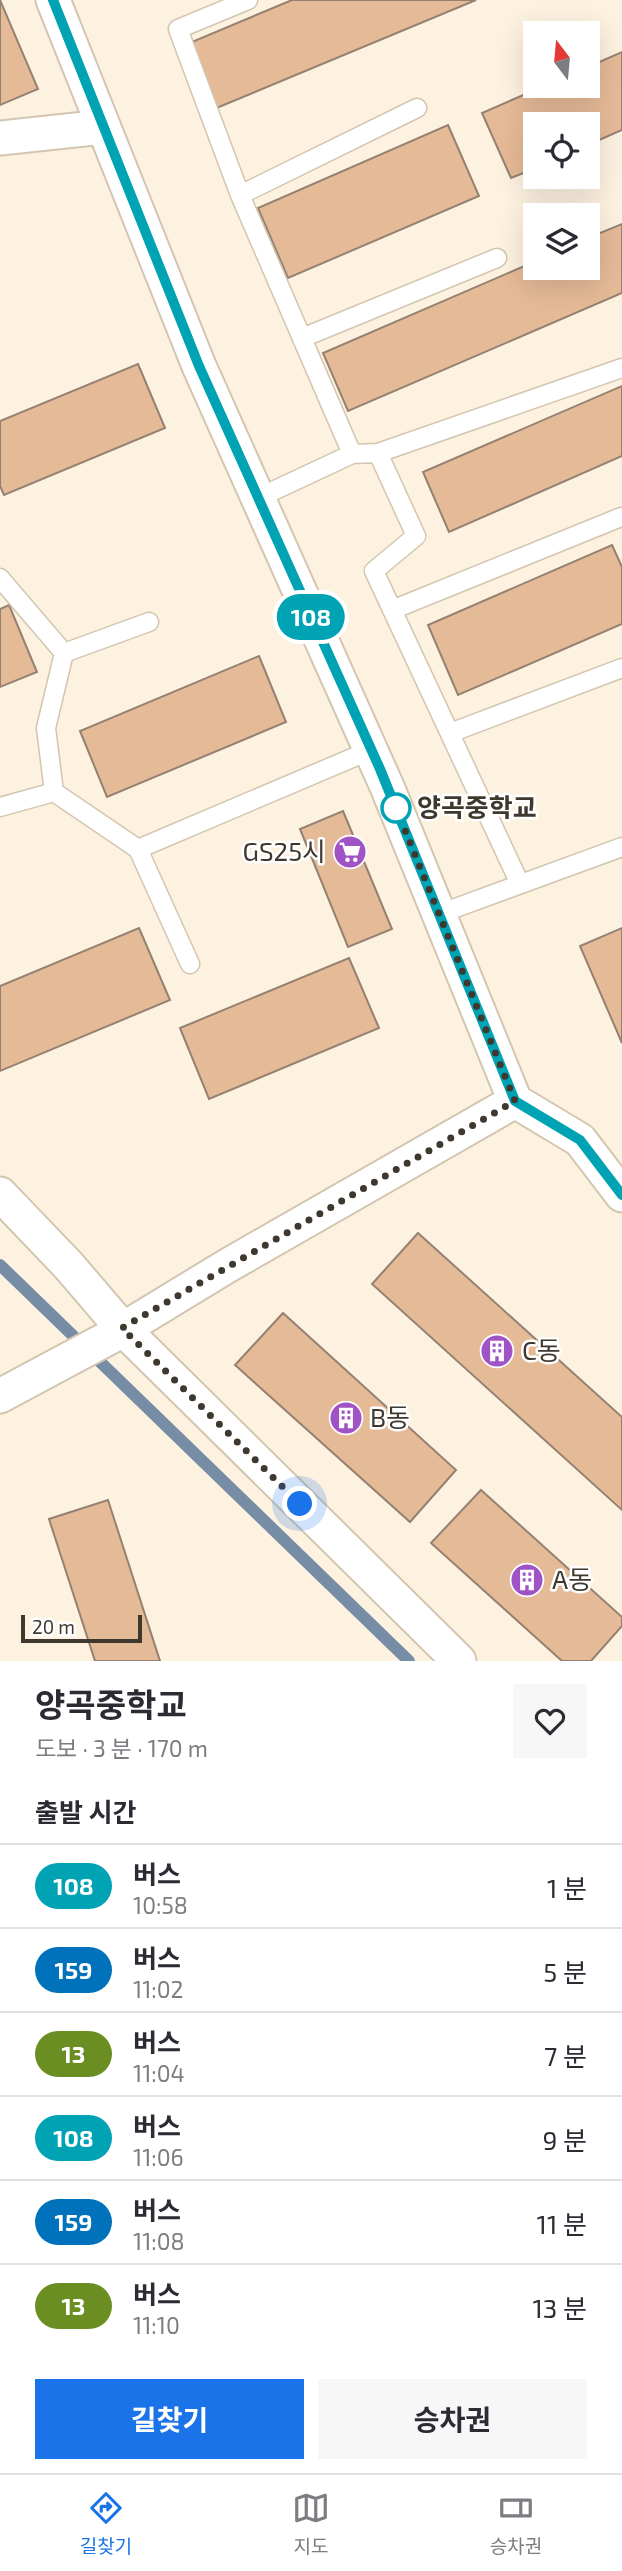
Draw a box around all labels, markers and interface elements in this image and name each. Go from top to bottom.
north arrow [523,21,600,98]
map controls [523,21,600,280]
button: locate [523,112,600,189]
button: layers [523,203,600,280]
line badge: 108 [271,594,351,640]
text: 108 [291,602,331,631]
place label: 양곡중학교 [417,791,537,822]
marker: 양곡중학교 [381,793,411,823]
supermarket icon: GS25시 [331,833,369,871]
place label: GS25시 [243,835,326,866]
building icon: C동 [478,1332,516,1370]
place label: C동 [522,1334,561,1365]
building icon: B동 [327,1399,365,1437]
place label: B동 [370,1401,410,1432]
your location [282,1486,317,1521]
building icon: A동 [508,1561,546,1599]
place label: A동 [552,1563,592,1594]
scale bar [21,1612,142,1644]
text: 20 m [32,1615,75,1638]
text: 양곡중학교 [35,1684,187,1724]
button: heart [513,1684,587,1758]
text: 도보 · 3 분 · 170 m [35,1734,208,1762]
text: 출발 시간 [35,1796,136,1827]
text: 버스 [133,1858,181,1889]
text: 108 [53,1871,94,1900]
text: 1 분 [547,1872,587,1903]
text: 10:58 [133,1891,188,1919]
text: 버스 [133,1942,181,1973]
text: 159 [55,1955,92,1984]
text: 5 분 [543,1956,587,1987]
text: 11:02 [133,1975,184,2003]
text: 버스 [133,2026,181,2057]
text: 13 [62,2039,85,2068]
text: 7 분 [544,2040,587,2071]
text: 11:04 [133,2059,185,2087]
text: 버스 [133,2110,181,2141]
text: 108 [53,2123,94,2152]
text: 9 분 [542,2124,587,2155]
text: 11:06 [133,2143,184,2171]
text: 버스 [133,2194,181,2225]
text: 159 [55,2207,92,2236]
text: 11 분 [537,2208,587,2239]
text: 11:08 [133,2227,185,2255]
text: 버스 [133,2278,181,2309]
text: 13 [62,2291,85,2320]
text: 13 분 [532,2292,587,2323]
text: 11:10 [133,2311,180,2339]
button: 길찾기 [35,2379,304,2459]
button: 승차권 [318,2379,587,2459]
tab: 길찾기 [80,2489,132,2558]
tab: 지도 [292,2489,330,2558]
tab: 승차권 [490,2489,542,2558]

